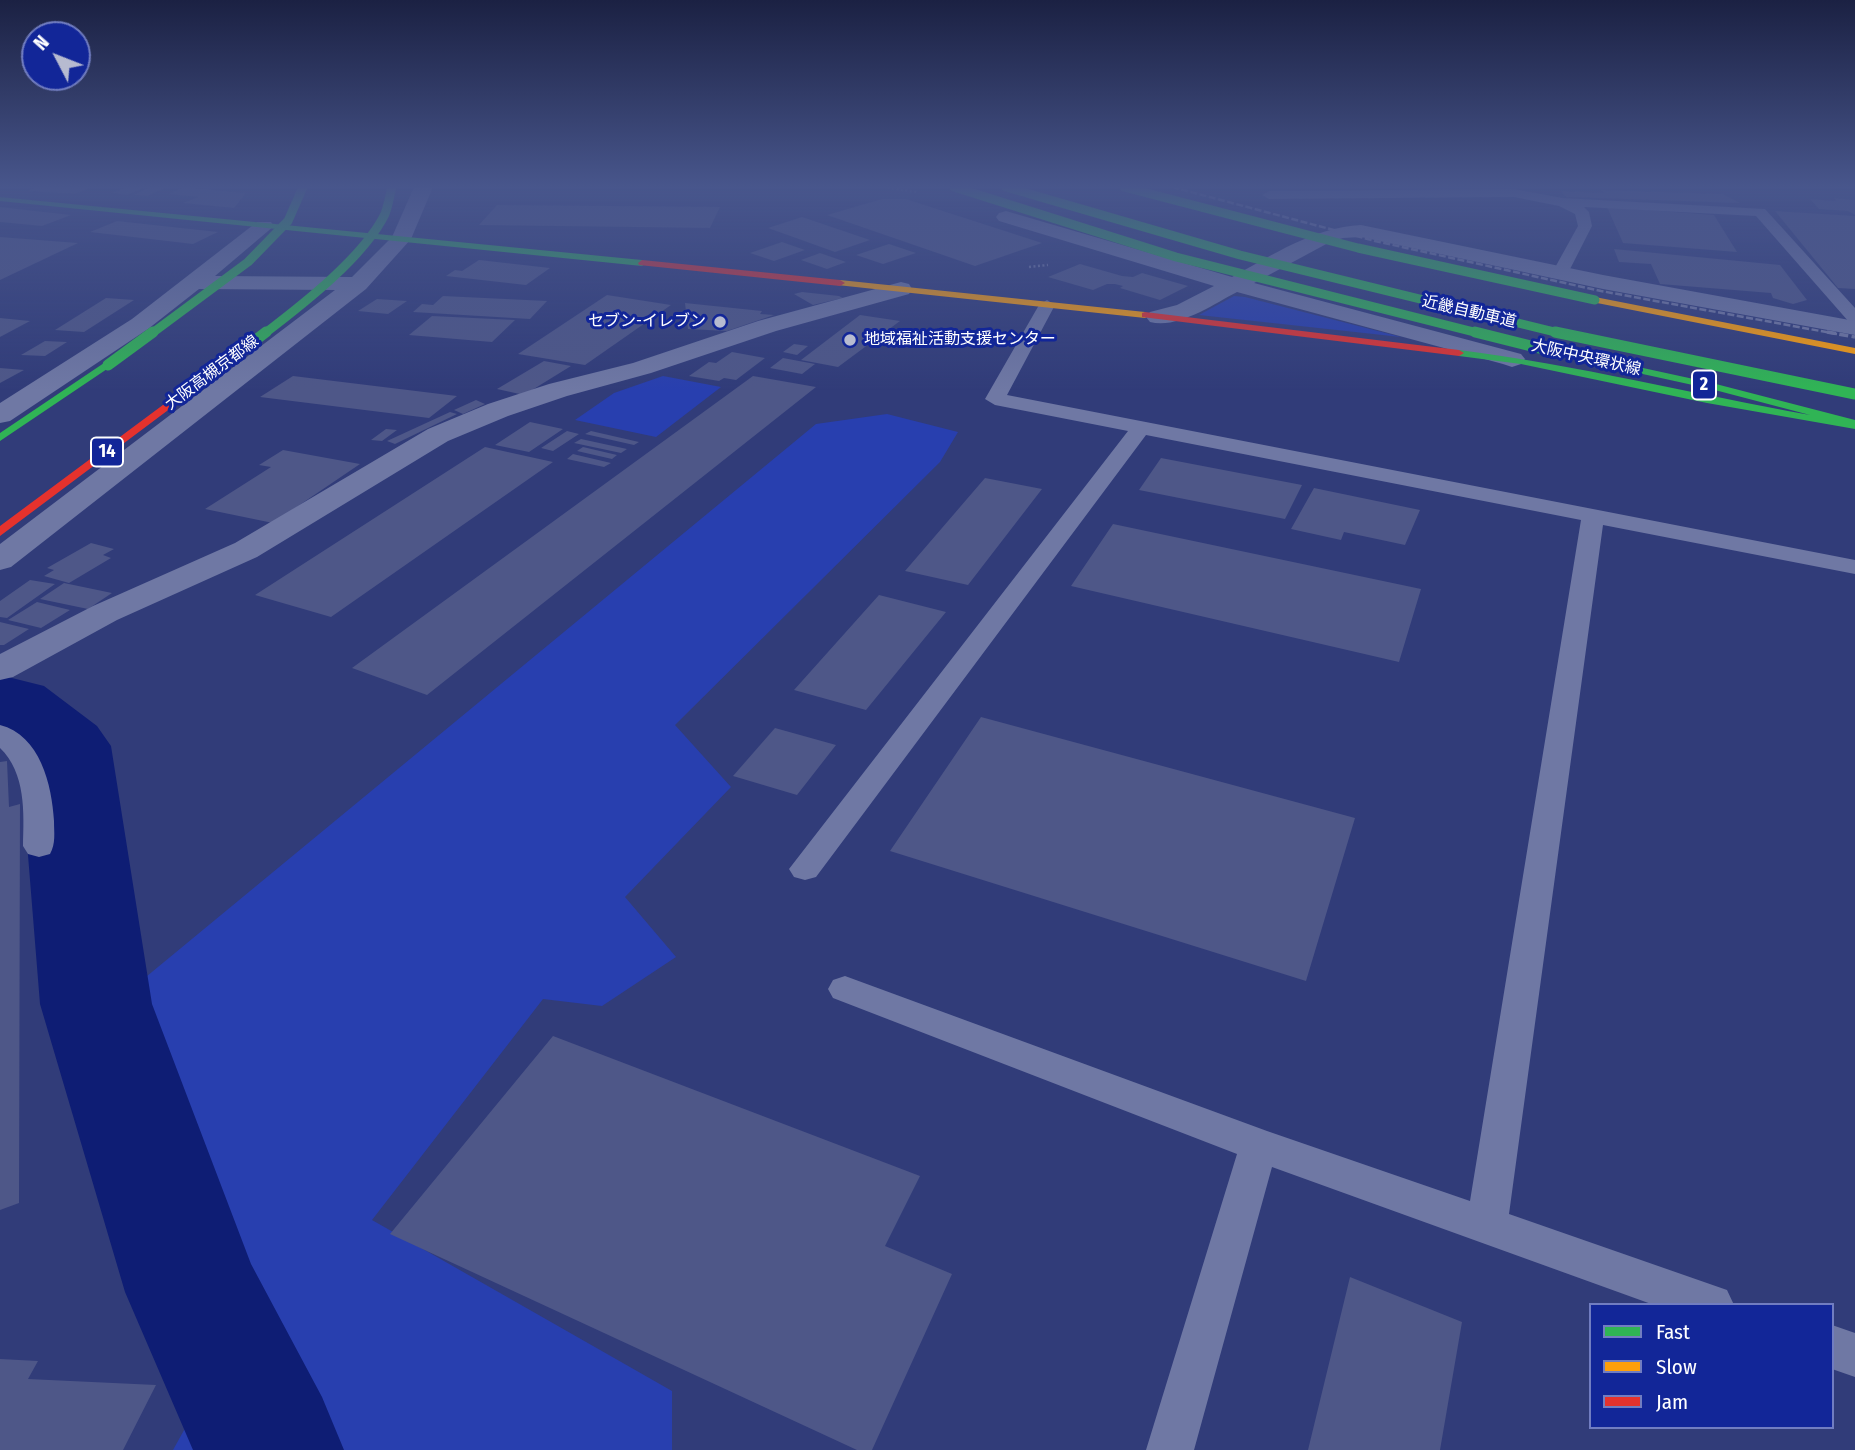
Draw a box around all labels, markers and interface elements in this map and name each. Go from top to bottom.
north arrow [21,21,91,91]
text: N [29,31,54,55]
street label: 近畿自動車道 [1420,292,1518,332]
place label: セブン-イレブン [588,312,706,332]
marker: セブン-イレブン [712,314,728,330]
place label: 地域福祉活動支援センター [864,330,1056,350]
street label: 大阪高槻京都線 [161,332,263,414]
marker: 地域福祉活動支援センター [842,332,858,348]
street label: 大阪中央環状線 [1529,336,1643,380]
road number: 2 [1692,370,1716,400]
road number: 14 [91,438,123,466]
legend [1589,1303,1834,1429]
text: Fast [1656,1319,1690,1345]
text: Slow [1656,1354,1697,1380]
text: Jam [1656,1389,1688,1415]

